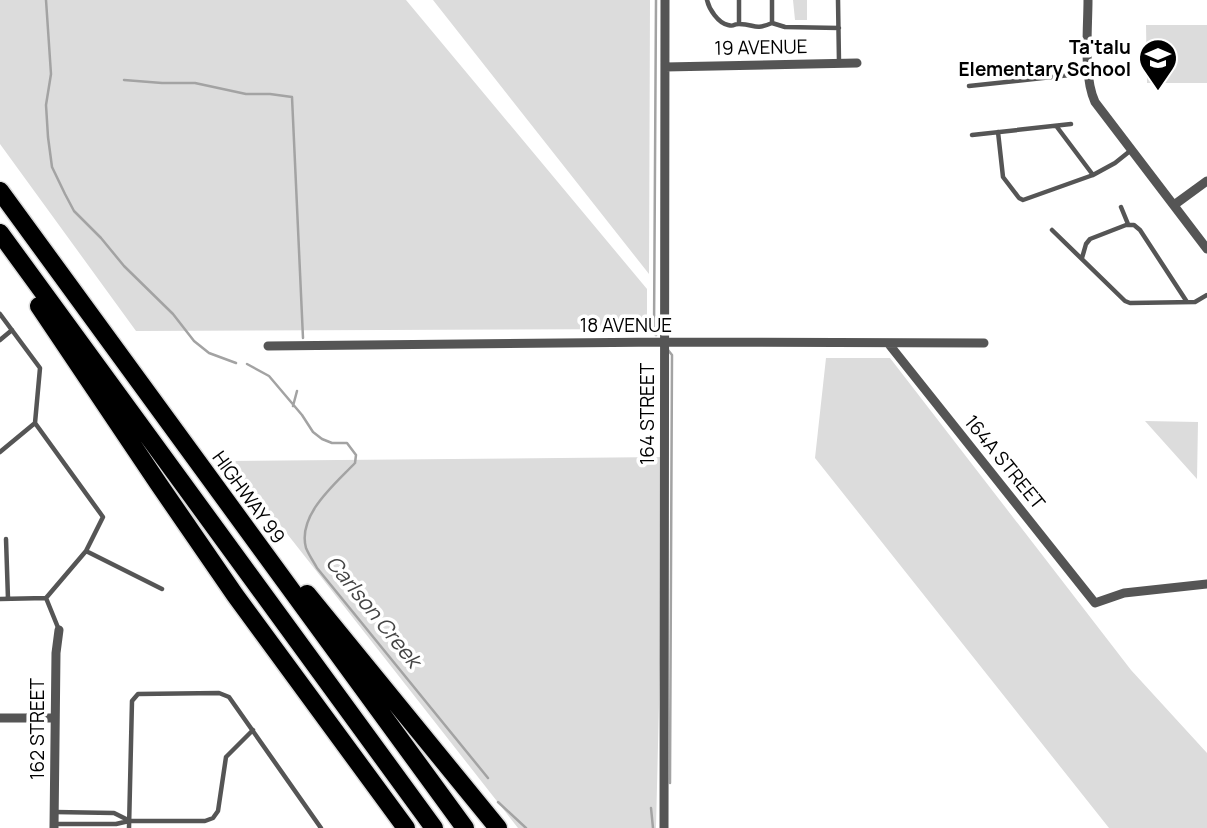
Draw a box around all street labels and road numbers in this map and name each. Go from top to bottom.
street label: 19 AVENUE [714,33,808,61]
street label: 18 AVENUE [580,312,672,338]
street label: 164 STREET [634,362,660,465]
street label: 164A STREET [959,409,1052,515]
street label: HIGHWAY 99 [207,446,291,548]
street label: 162 STREET [24,677,50,780]

